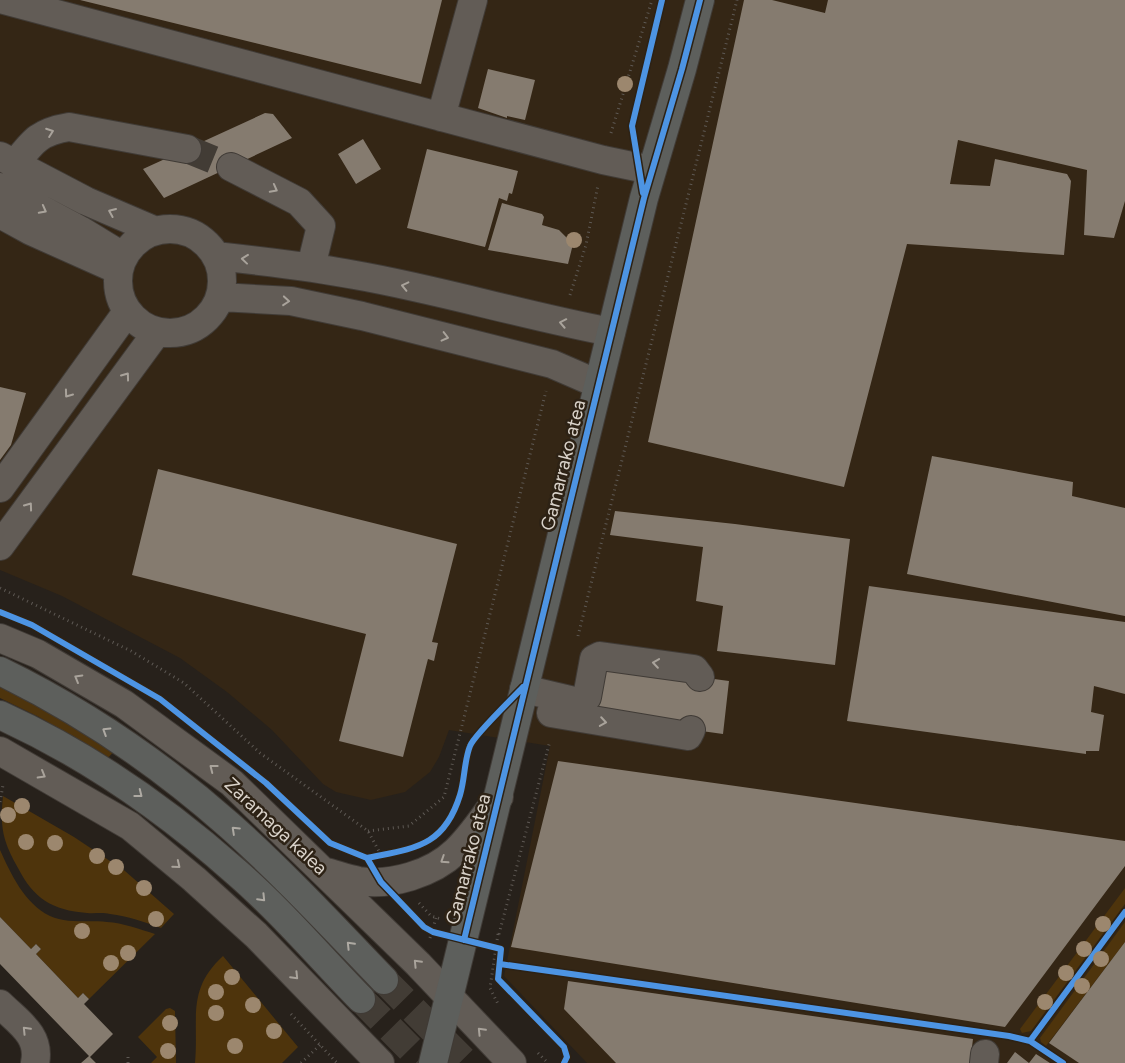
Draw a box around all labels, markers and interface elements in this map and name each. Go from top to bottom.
one-way arrow [45,128,54,138]
one-way arrow [269,183,278,193]
one-way arrow [38,204,47,214]
one-way arrow [108,207,117,218]
one-way arrow [241,254,249,265]
one-way arrow [401,281,410,292]
one-way arrow [282,295,290,306]
one-way arrow [559,318,568,329]
one-way arrow [440,331,448,341]
one-way arrow [120,373,128,382]
one-way arrow [65,388,74,398]
street label: Gamarrako atea [536,397,590,533]
one-way arrow [23,502,32,512]
one-way arrow [651,659,660,669]
one-way arrow [75,674,84,684]
one-way arrow [598,716,607,726]
one-way arrow [102,728,111,738]
one-way arrow [210,766,219,774]
one-way arrow [37,769,46,779]
street label: Zaramaga kalea [220,772,332,880]
one-way arrow [133,788,142,796]
street label: Gamarrako atea [441,791,495,927]
one-way arrow [231,827,240,836]
one-way arrow [440,854,449,863]
one-way arrow [171,859,180,868]
one-way arrow [257,893,266,902]
one-way arrow [347,941,356,950]
one-way arrow [414,960,423,969]
one-way arrow [290,970,299,979]
one-way arrow [23,1027,32,1036]
one-way arrow [478,1028,487,1037]

